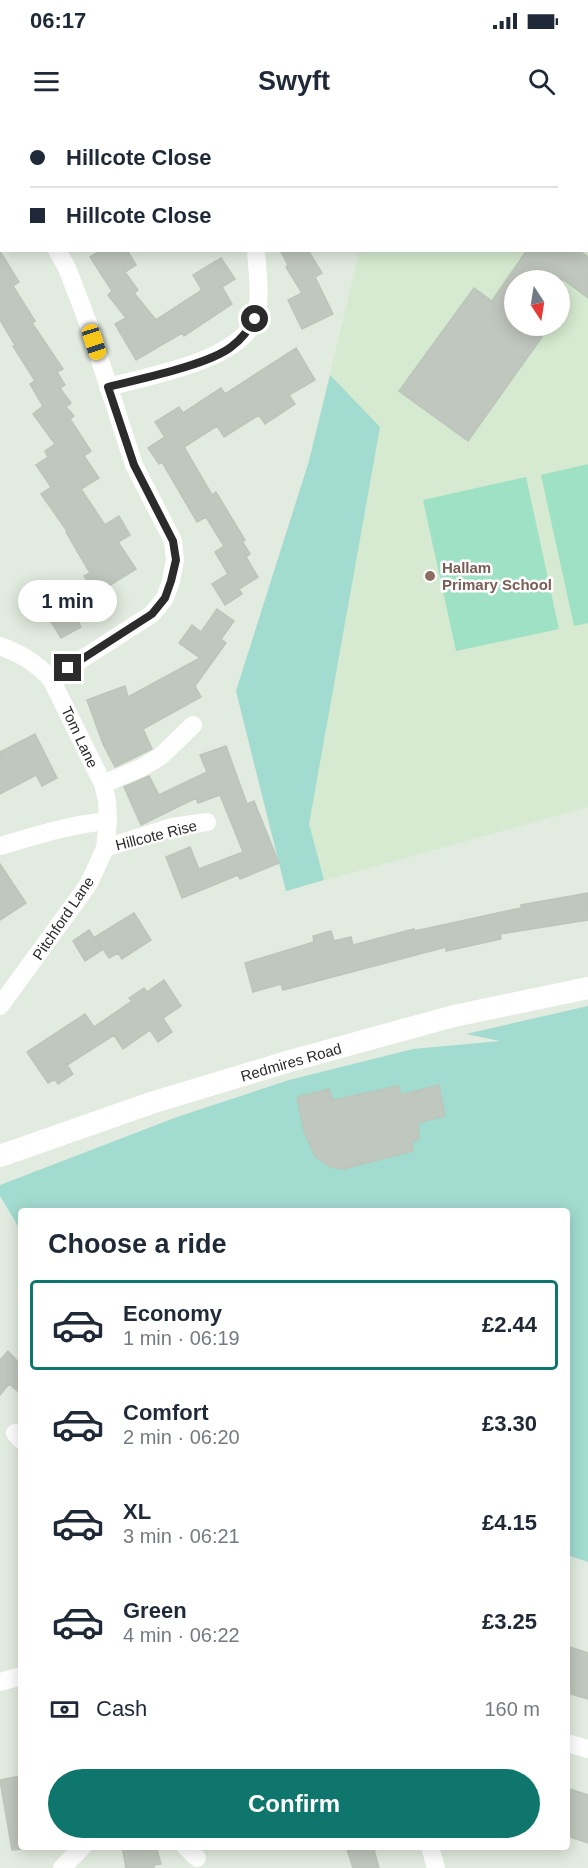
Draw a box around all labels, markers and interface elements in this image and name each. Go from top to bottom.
text: 06:17 [30,8,86,33]
icon: menu [30,65,63,98]
icon: search [525,65,558,98]
text: Swyft [258,66,330,96]
text: Hillcote Close [66,145,211,170]
text: Hillcote Close [66,203,211,228]
north arrow [504,270,570,336]
map controls [504,270,570,336]
route start [241,305,268,332]
car [80,322,108,362]
place label: Hallam Primary School [442,559,552,593]
marker: Hallam Primary School [423,569,437,583]
callout: 1 min [19,581,118,623]
text: 1 min [41,590,94,612]
route end [54,654,81,681]
street label: Tom Lane [58,704,102,770]
street label: Hillcote Rise [114,817,198,853]
street label: Pitchford Lane [29,873,97,963]
street label: Redmires Road [239,1039,343,1085]
text: Choose a ride [48,1229,227,1259]
icon: car [51,1298,105,1352]
text: Economy [123,1301,222,1326]
text: £2.44 [482,1312,537,1337]
text: 1 min · 06:19 [123,1327,240,1349]
icon: car [51,1397,105,1451]
text: Comfort [123,1400,209,1425]
text: £3.30 [482,1411,537,1436]
text: 2 min · 06:20 [123,1426,240,1448]
icon: car [51,1496,105,1550]
text: XL [123,1499,151,1524]
text: £4.15 [482,1510,537,1535]
text: 3 min · 06:21 [123,1525,240,1547]
icon: car [51,1595,105,1649]
text: Green [123,1598,187,1623]
text: £3.25 [482,1609,537,1634]
text: 4 min · 06:22 [123,1624,240,1646]
icon: cash [48,1693,81,1726]
text: Cash [96,1696,147,1721]
text: 160 m [484,1698,540,1720]
button: Confirm [48,1769,540,1838]

